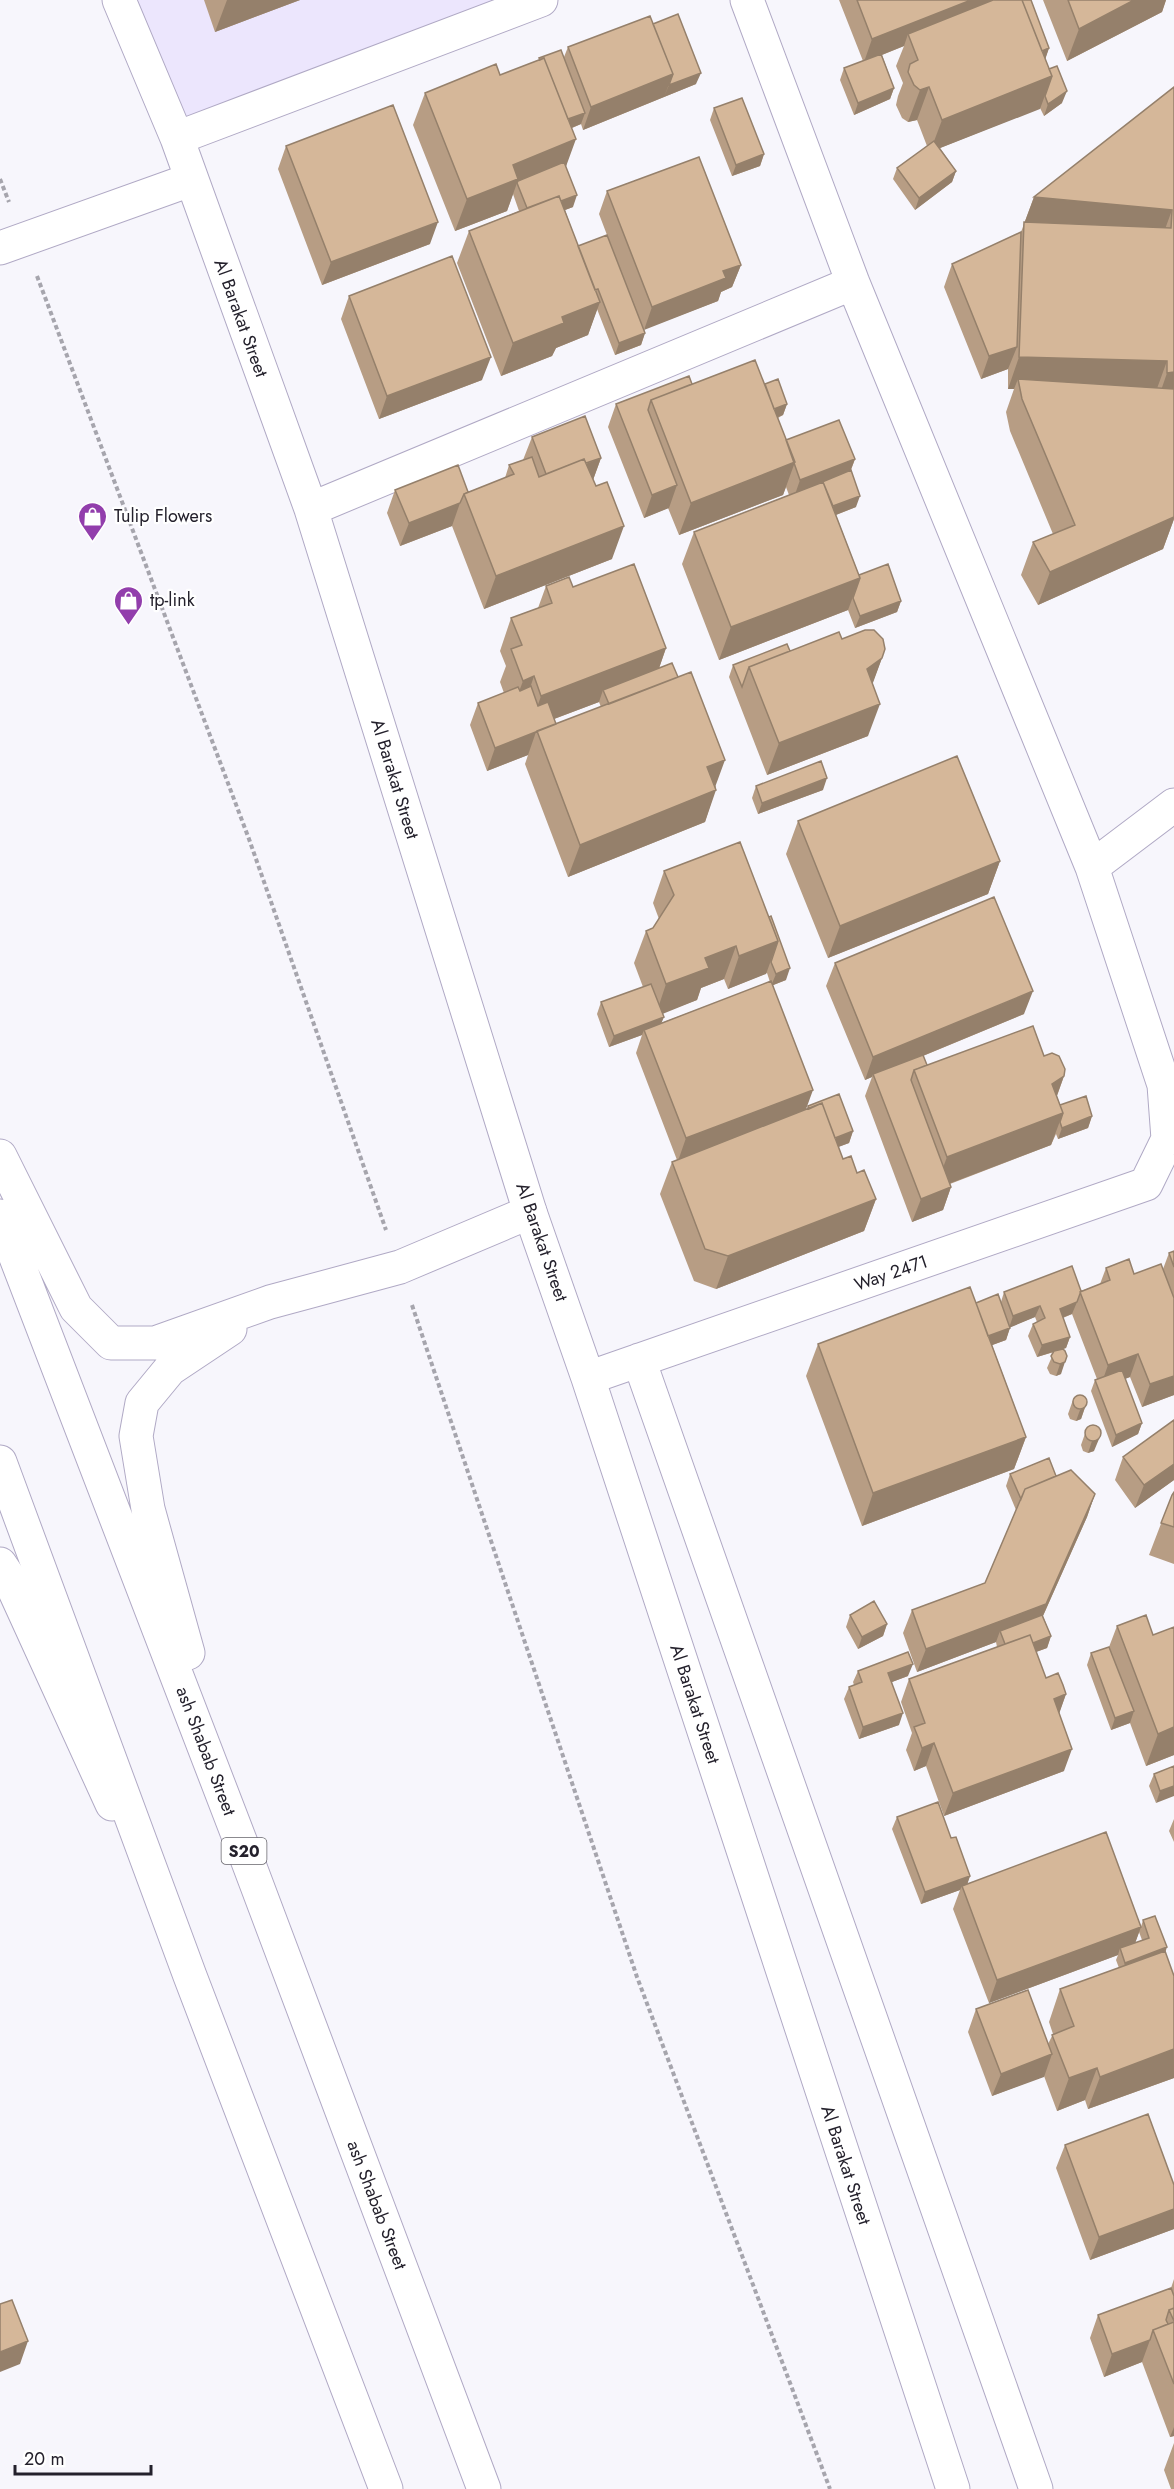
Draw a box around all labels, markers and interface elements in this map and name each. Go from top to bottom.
street label: Al Barakat Street [208,255,275,381]
shop icon: Tulip Flowers [77,500,109,542]
place label: Tulip Flowers [114,503,212,529]
shop icon: tp-link [113,584,145,626]
place label: tp-link [150,587,195,613]
street label: Al Barakat Street [364,716,426,843]
street label: Al Barakat Street [509,1179,575,1306]
street label: Way 2471 [851,1248,931,1298]
street label: Al Barakat Street [663,1641,727,1768]
street label: ash Shabab Street [169,1683,243,1820]
road number: S20 [222,1838,266,1864]
street label: Al Barakat Street [814,2102,878,2229]
street label: ash Shabab Street [340,2137,414,2274]
scale bar [15,2438,152,2476]
text: 20 m [24,2446,64,2472]

